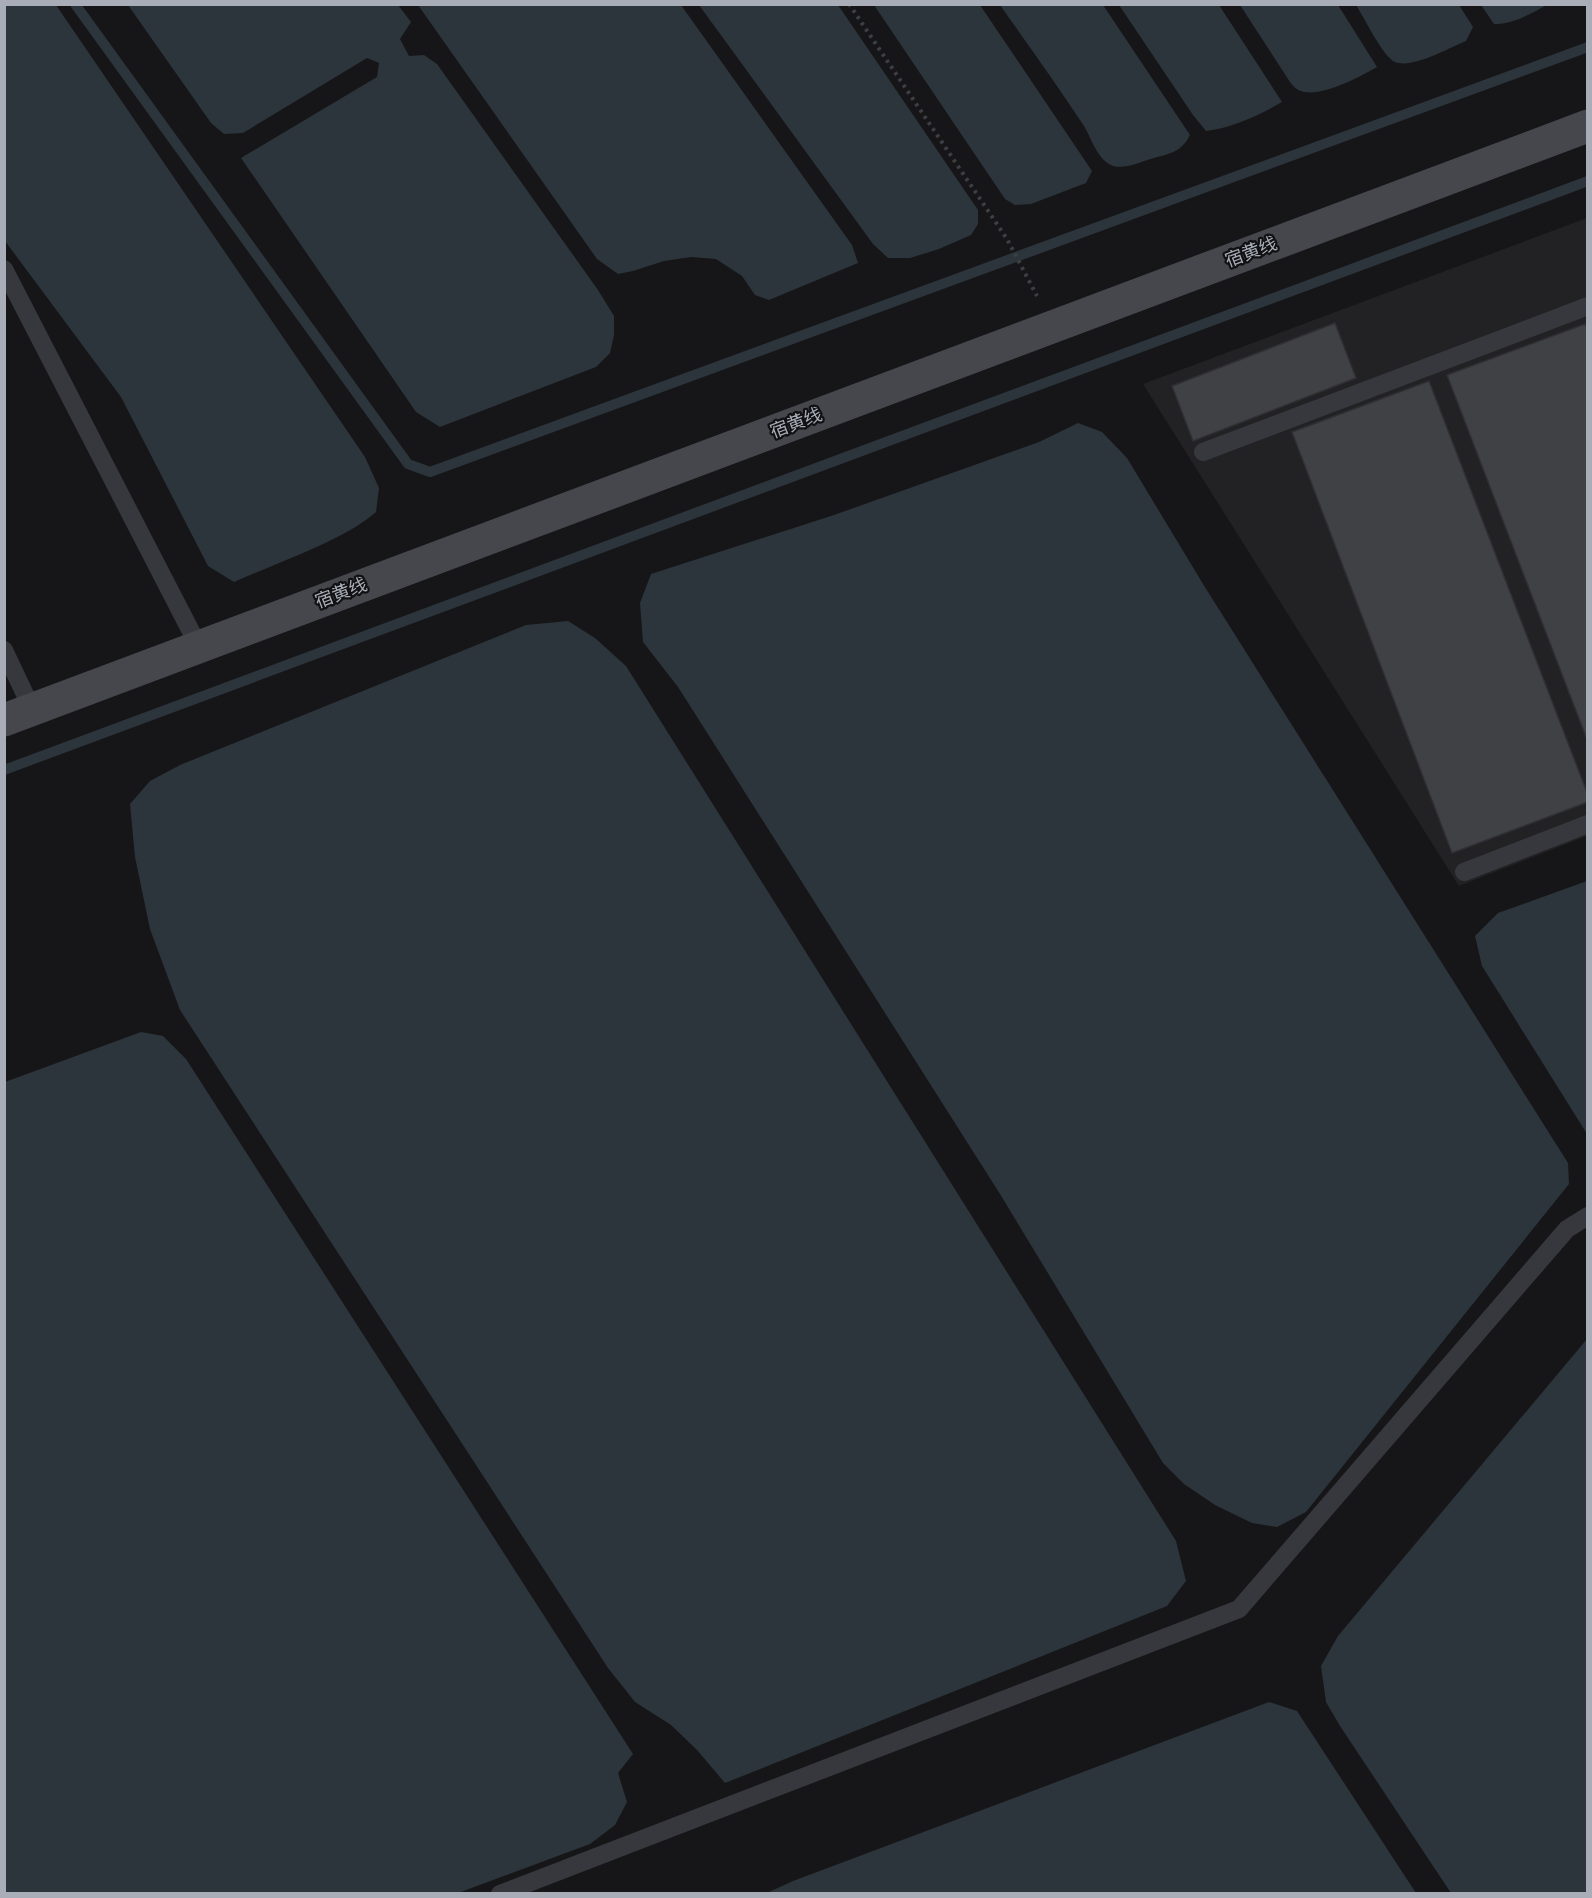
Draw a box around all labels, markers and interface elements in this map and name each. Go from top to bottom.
street label: 宿黄线 [1222,232,1279,270]
street label: 宿黄线 [767,403,824,441]
street label: 宿黄线 [312,573,369,611]

